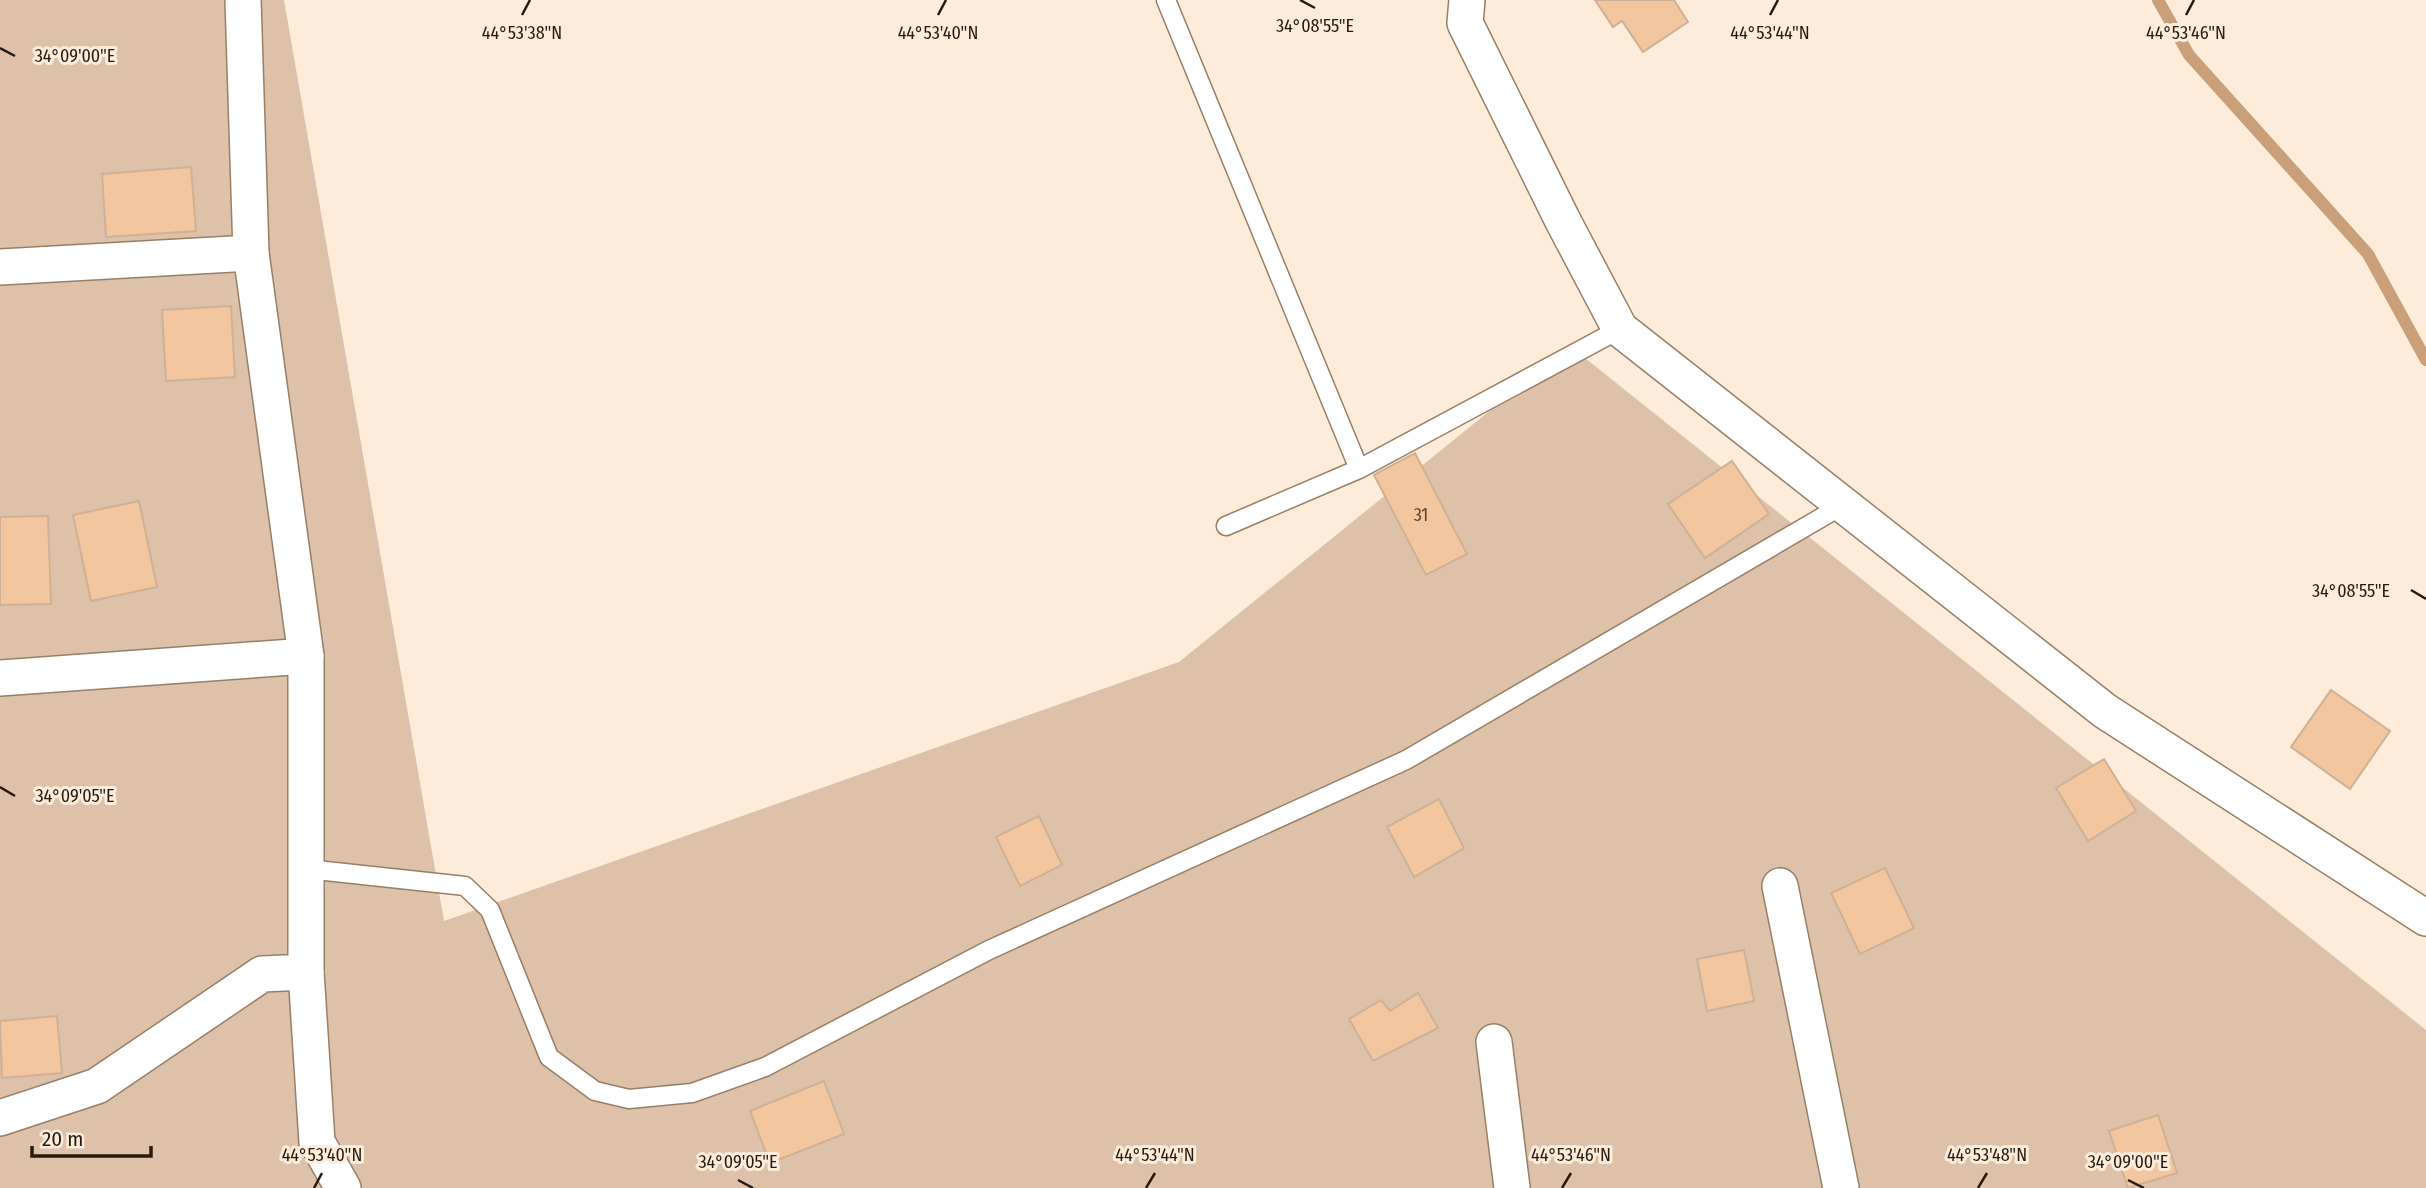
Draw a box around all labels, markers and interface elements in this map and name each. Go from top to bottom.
text: 34°08'55"E [1276,15,1354,37]
text: 44°53'38"N [482,22,562,44]
text: 44°53'40"N [898,22,978,44]
text: 44°53'44"N [1730,22,1810,44]
text: 44°53'46"N [2146,22,2226,44]
text: 34°09'00"E [35,45,115,67]
house number: 31 [1414,504,1428,526]
text: 34°08'55"E [2312,580,2390,602]
text: 34°09'05"E [36,785,114,807]
scale bar [32,1114,150,1158]
text: 20 m [42,1126,83,1152]
text: 44°53'40"N [282,1144,362,1166]
text: 44°53'44"N [1115,1144,1195,1166]
text: 44°53'46"N [1531,1144,1611,1166]
text: 44°53'48"N [1947,1144,2027,1166]
text: 34°09'05"E [699,1151,777,1173]
text: 34°09'00"E [2088,1151,2168,1173]

